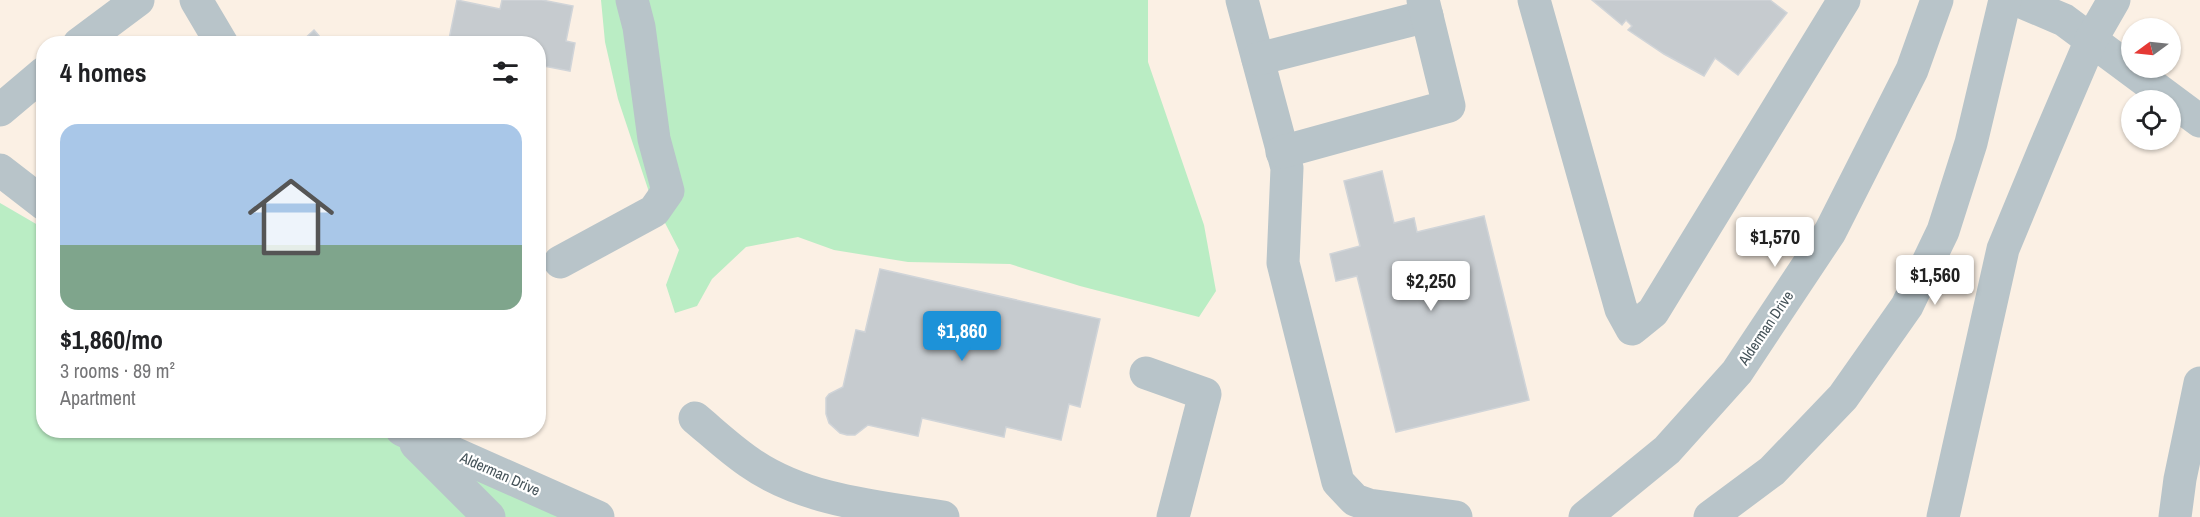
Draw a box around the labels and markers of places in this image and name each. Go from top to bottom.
pin: $1,570 [1726,217,1824,268]
pin: $1,560 [1886,255,1984,306]
pin: $2,250 [1382,261,1480,312]
pin: $1,860 [913,311,1011,362]

